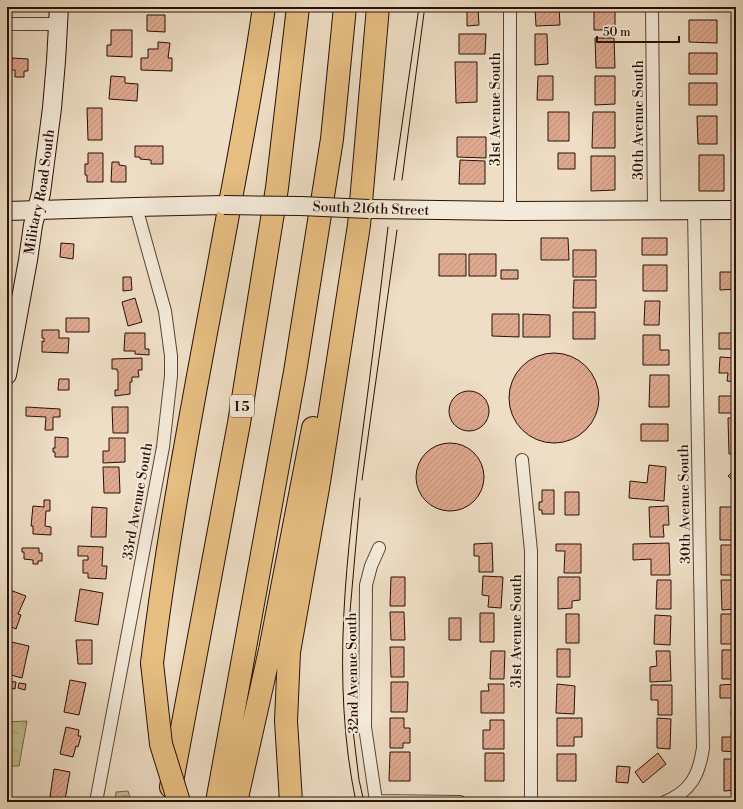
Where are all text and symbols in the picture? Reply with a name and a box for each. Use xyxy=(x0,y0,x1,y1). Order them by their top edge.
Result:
scale bar xyxy=(597,18,679,44)
text: 50 m xyxy=(603,25,631,40)
street label: 31st Avenue South xyxy=(487,51,505,166)
street label: 30th Avenue South xyxy=(630,59,648,180)
street label: Military Road South xyxy=(21,128,59,256)
street label: South 216th Street xyxy=(312,198,430,220)
road number: I 5 xyxy=(230,395,254,417)
street label: 33rd Avenue South xyxy=(119,441,157,561)
street label: 30th Avenue South xyxy=(675,443,695,564)
street label: 31st Avenue South xyxy=(508,573,526,688)
street label: 32nd Avenue South xyxy=(343,612,363,734)

